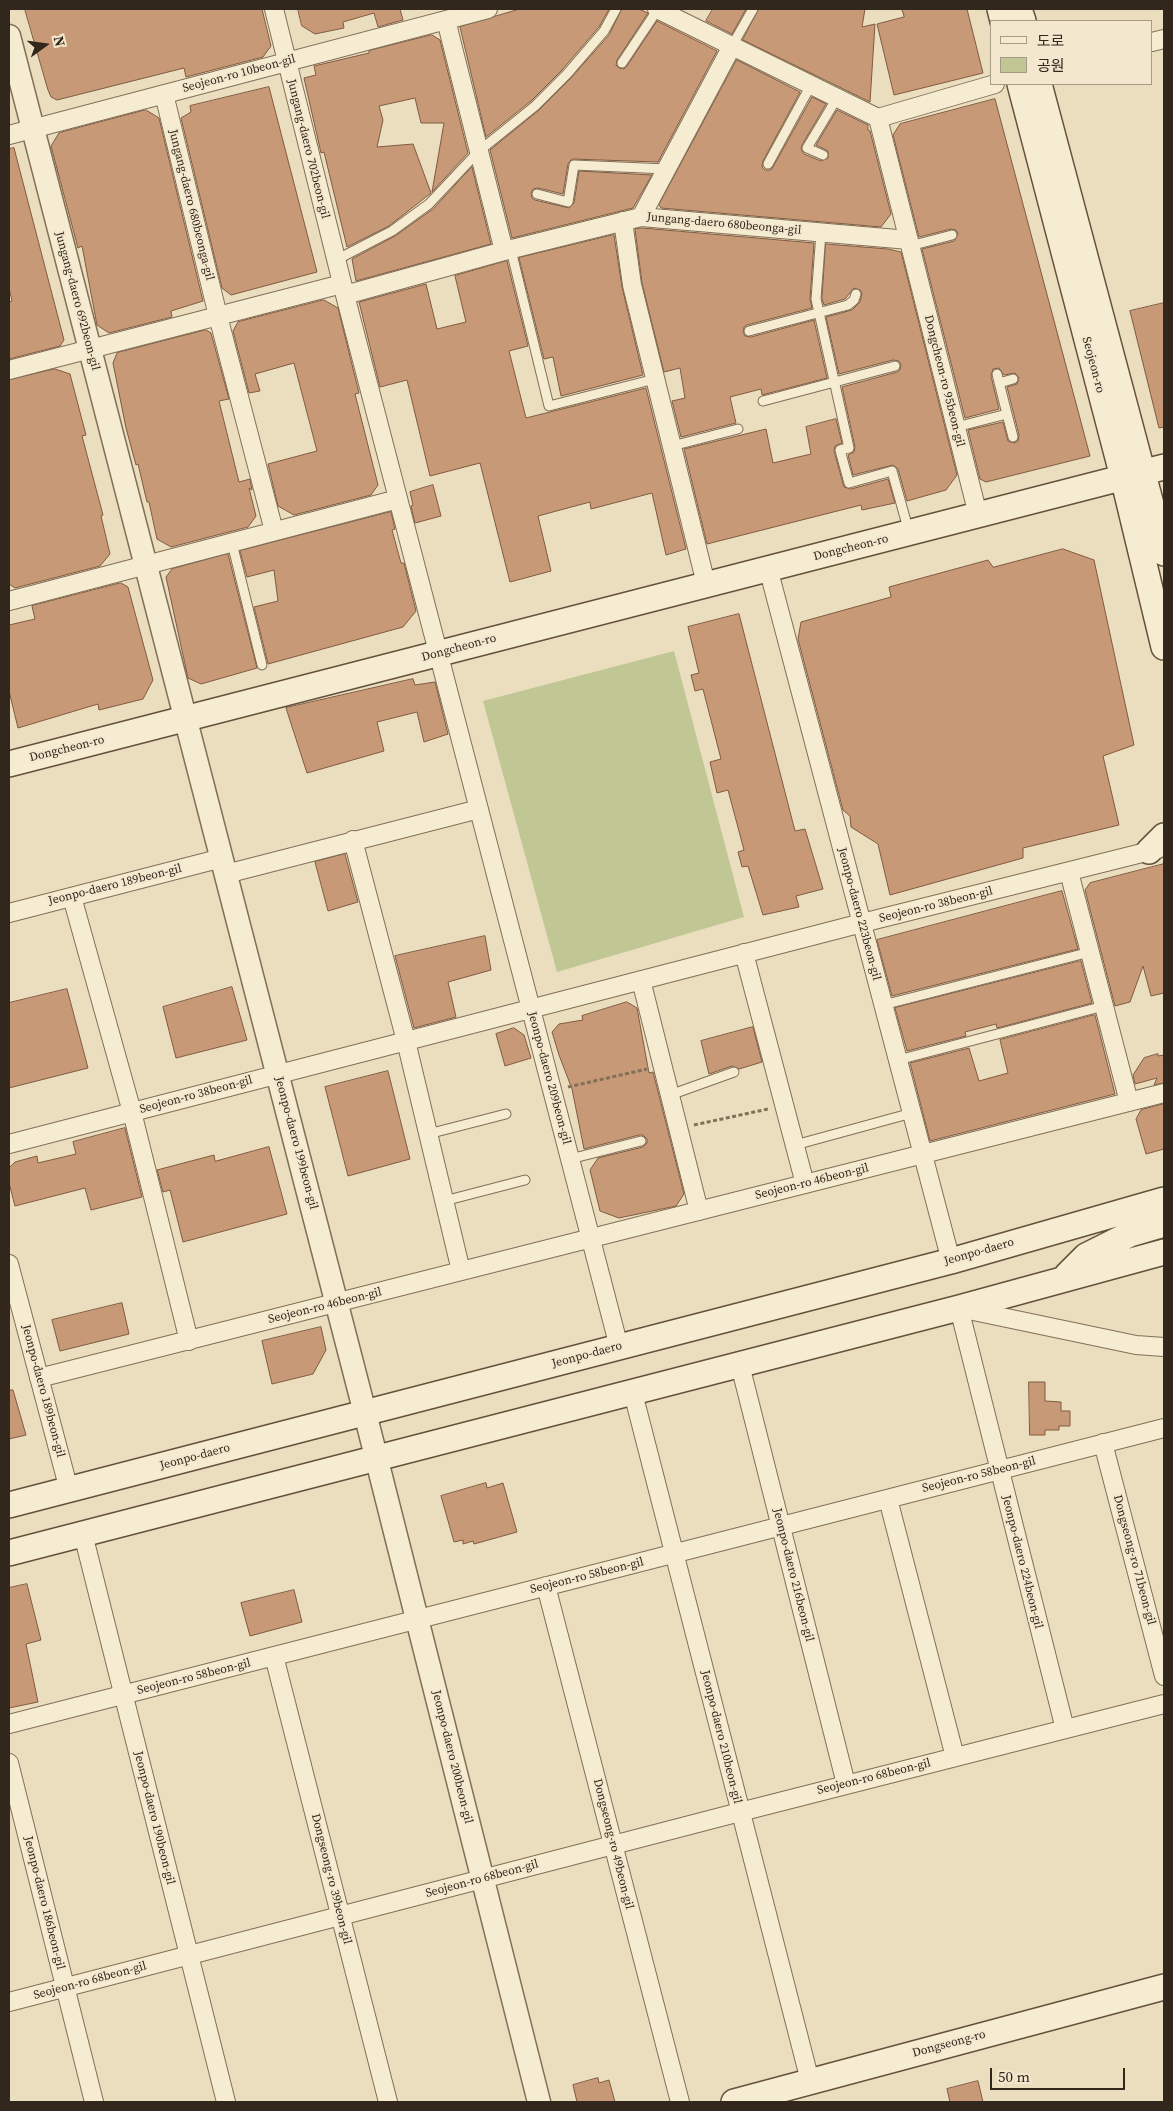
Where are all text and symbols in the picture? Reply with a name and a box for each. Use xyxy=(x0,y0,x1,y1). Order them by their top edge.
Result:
north arrow xyxy=(20,20,70,70)
legend xyxy=(990,20,1153,85)
text: 도로 xyxy=(1037,30,1065,51)
text: N xyxy=(49,34,70,49)
street label: Seojeon-ro 10beon-gil xyxy=(181,52,297,96)
text: 공원 xyxy=(1037,55,1065,76)
street label: Jungang-daero 702beon-gil xyxy=(284,78,332,220)
street label: Jungang-daero 680beonga-gil xyxy=(165,128,217,282)
street label: Jungang-daero 680beonga-gil xyxy=(646,210,802,238)
street label: Jungang-daero 692beon-gil xyxy=(52,230,102,372)
street label: Dongcheon-ro 95beon-gil xyxy=(921,314,967,448)
street label: Seojeon-ro xyxy=(1079,335,1107,395)
street label: Dongcheon-ro xyxy=(812,532,890,564)
street label: Dongcheon-ro xyxy=(420,631,498,665)
street label: Dongcheon-ro xyxy=(28,733,106,765)
street label: Jeonpo-daero 223beon-gil xyxy=(834,846,884,982)
street label: Jeonpo-daero 189beon-gil xyxy=(47,861,183,909)
street label: Seojeon-ro 38beon-gil xyxy=(878,884,994,926)
street label: Jeonpo-daero 209beon-gil xyxy=(524,1010,574,1146)
street label: Seojeon-ro 38beon-gil xyxy=(138,1073,254,1117)
street label: Jeonpo-daero 199beon-gil xyxy=(271,1075,321,1211)
street label: Seojeon-ro 46beon-gil xyxy=(754,1161,870,1203)
street label: Jeonpo-daero xyxy=(942,1235,1016,1269)
street label: Seojeon-ro 46beon-gil xyxy=(267,1285,383,1327)
street label: Jeonpo-daero 189beon-gil xyxy=(18,1323,68,1459)
street label: Jeonpo-daero xyxy=(550,1339,624,1371)
street label: Jeonpo-daero xyxy=(158,1441,232,1473)
street label: Seojeon-ro 58beon-gil xyxy=(921,1454,1037,1496)
street label: Dongseong-ro 71beon-gil xyxy=(1110,1493,1158,1627)
street label: Jeonpo-daero 224beon-gil xyxy=(998,1494,1046,1630)
street label: Jeonpo-daero 216beon-gil xyxy=(769,1507,817,1643)
street label: Seojeon-ro 58beon-gil xyxy=(529,1555,645,1597)
street label: Seojeon-ro 58beon-gil xyxy=(136,1656,252,1698)
street label: Jeonpo-daero 210beon-gil xyxy=(697,1669,745,1805)
street label: Jeonpo-daero 200beon-gil xyxy=(428,1689,476,1825)
street label: Jeonpo-daero 190beon-gil xyxy=(130,1750,178,1886)
street label: Seojeon-ro 68beon-gil xyxy=(816,1756,932,1798)
street label: Dongseong-ro 49beon-gil xyxy=(590,1777,636,1911)
street label: Dongseong-ro 39beon-gil xyxy=(308,1812,354,1946)
street label: Jeonpo-daero 186beon-gil xyxy=(20,1835,68,1971)
street label: Seojeon-ro 68beon-gil xyxy=(424,1857,540,1901)
street label: Seojeon-ro 68beon-gil xyxy=(32,1959,148,2003)
street label: Dongseong-ro xyxy=(911,2027,987,2061)
scale bar xyxy=(993,2058,1128,2090)
text: 50 m xyxy=(998,2066,1030,2087)

